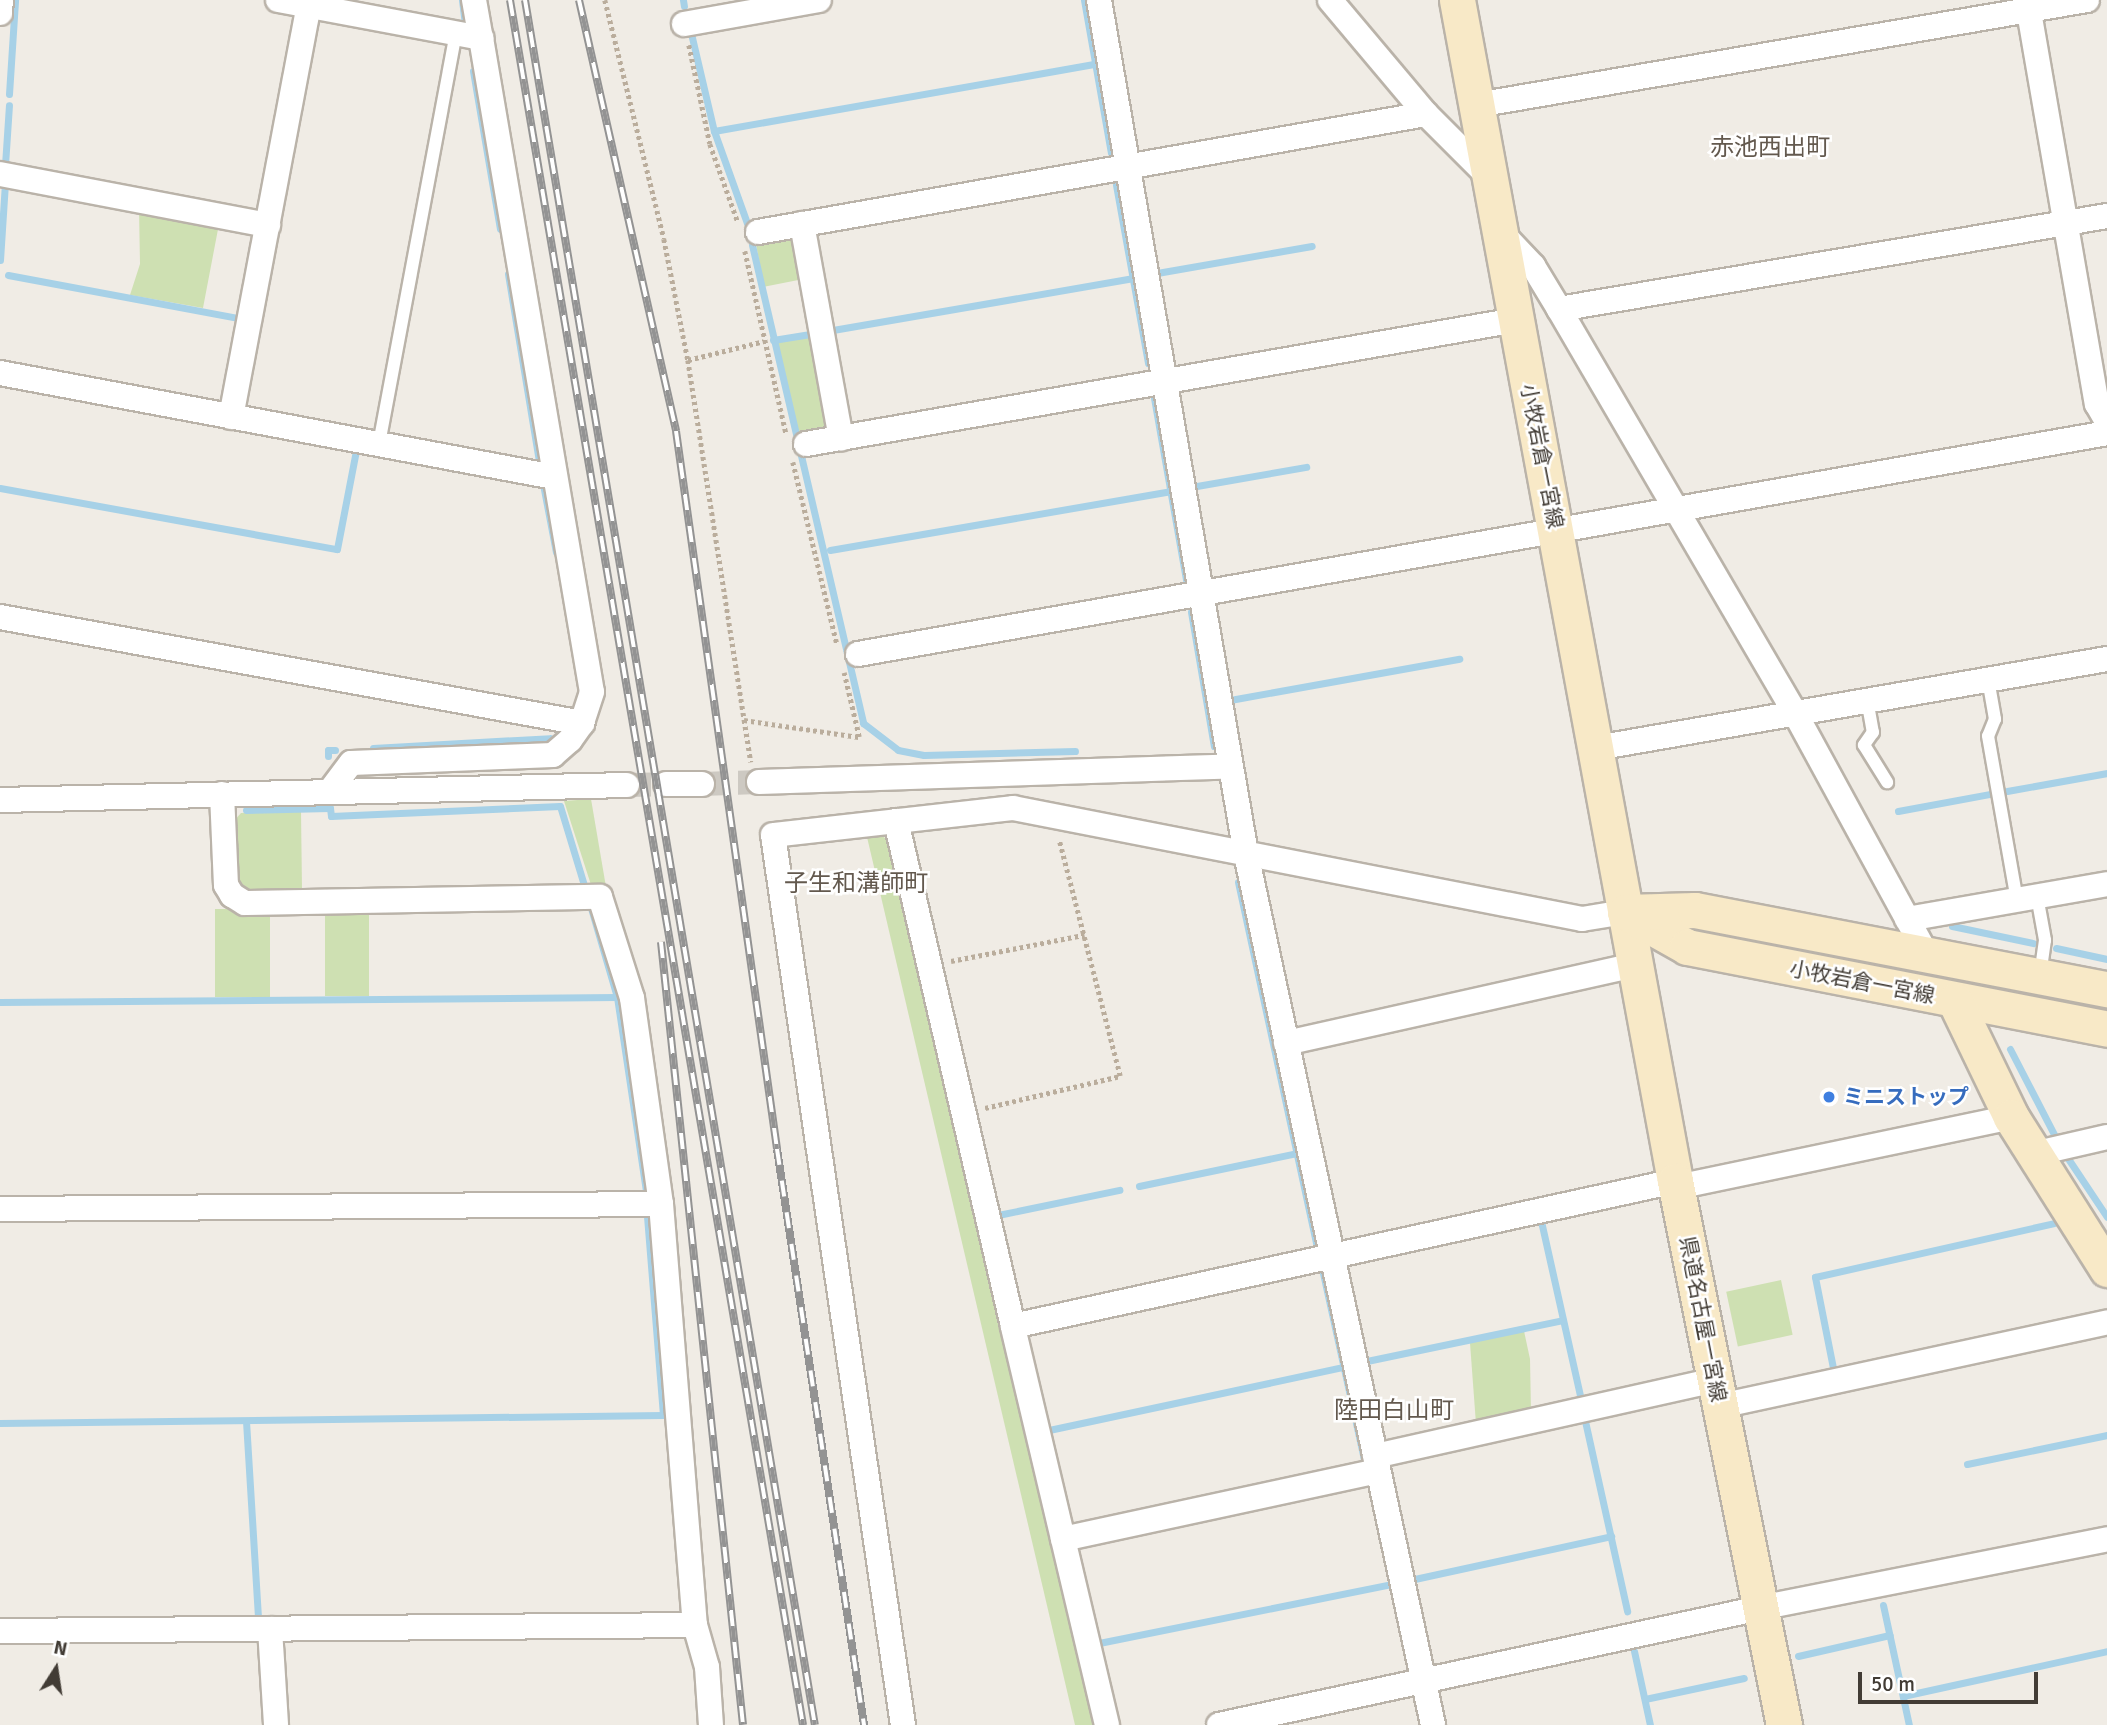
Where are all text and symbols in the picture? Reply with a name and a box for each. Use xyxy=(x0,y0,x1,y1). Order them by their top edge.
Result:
district label: 赤池西出町 xyxy=(1710,134,1830,162)
street label: 小牧岩倉一宮線 xyxy=(1516,381,1568,531)
district label: 子生和溝師町 xyxy=(784,870,928,898)
street label: 小牧岩倉一宮線 xyxy=(1787,956,1937,1008)
place label: ミニストップ xyxy=(1843,1084,1969,1110)
marker: ミニストップ xyxy=(1821,1089,1837,1105)
street label: 県道名古屋一宮線 xyxy=(1675,1234,1731,1404)
district label: 陸田白山町 xyxy=(1334,1397,1454,1425)
north arrow xyxy=(21,1634,91,1704)
text: N xyxy=(51,1635,69,1662)
scale bar xyxy=(1862,1658,2042,1702)
text: 50 m xyxy=(1871,1671,1915,1697)

